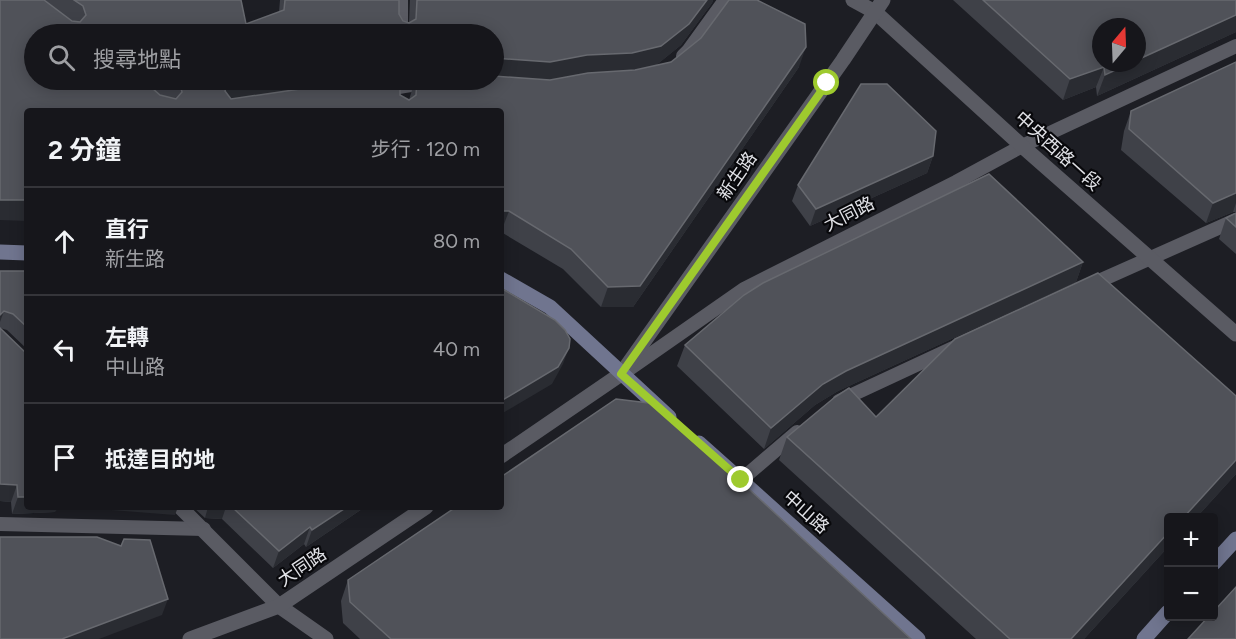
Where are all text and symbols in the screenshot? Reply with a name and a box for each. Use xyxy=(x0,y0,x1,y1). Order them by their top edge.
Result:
north arrow xyxy=(1092,18,1146,72)
search box xyxy=(24,24,504,90)
icon: search xyxy=(45,41,78,74)
text: 搜尋地點 xyxy=(93,46,181,73)
route start xyxy=(813,69,839,95)
street label: 中央西路一段 xyxy=(1011,107,1105,195)
text: 2 分鐘 xyxy=(48,134,121,166)
text: 步行 · 120 m xyxy=(371,137,480,161)
street label: 新生路 xyxy=(713,148,761,204)
street label: 大同路 xyxy=(820,192,878,236)
text: 直行 xyxy=(105,216,149,243)
icon: ahead xyxy=(48,225,81,258)
text: 80 m xyxy=(433,229,480,253)
text: 新生路 xyxy=(105,247,165,271)
text: 左轉 xyxy=(105,324,149,351)
icon: left xyxy=(48,333,81,366)
text: 40 m xyxy=(433,337,480,361)
text: 中山路 xyxy=(105,355,165,379)
icon: arrive xyxy=(48,441,81,474)
text: 抵達目的地 xyxy=(105,446,215,473)
route end xyxy=(727,466,753,492)
street label: 中山路 xyxy=(779,486,833,538)
map controls xyxy=(1164,513,1218,621)
button: + xyxy=(1164,513,1218,567)
street label: 大同路 xyxy=(273,543,331,591)
button: − xyxy=(1164,567,1218,621)

